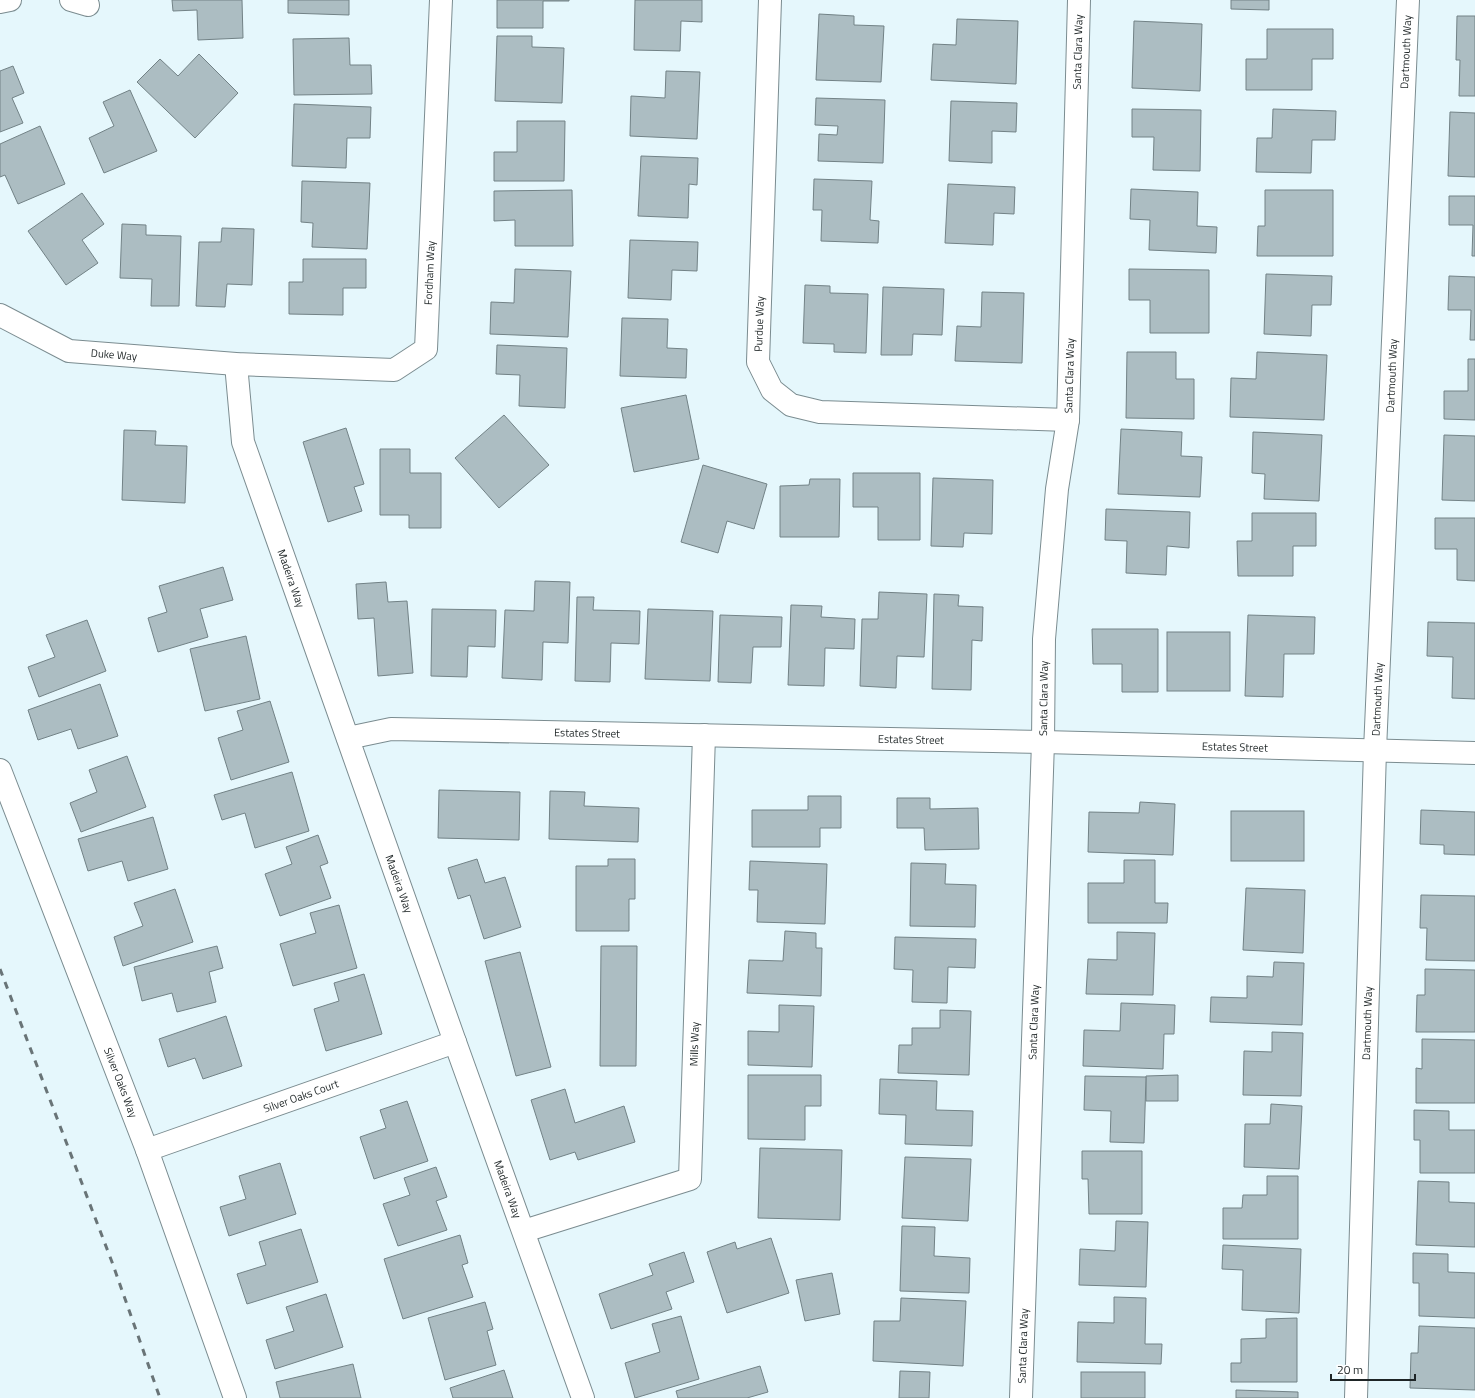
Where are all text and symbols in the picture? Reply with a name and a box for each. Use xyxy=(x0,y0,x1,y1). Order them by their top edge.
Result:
street label: Santa Clara Way xyxy=(1069,13,1087,90)
street label: Dartmouth Way xyxy=(1396,14,1415,89)
street label: Fordham Way xyxy=(420,240,439,305)
street label: Purdue Way xyxy=(750,295,768,352)
street label: Santa Clara Way xyxy=(1060,337,1078,414)
street label: Dartmouth Way xyxy=(1382,338,1401,413)
street label: Duke Way xyxy=(90,345,138,364)
street label: Madeira Way xyxy=(274,547,309,610)
street label: Santa Clara Way xyxy=(1035,660,1052,736)
street label: Dartmouth Way xyxy=(1368,661,1387,737)
street label: Estates Street xyxy=(554,724,620,742)
street label: Estates Street xyxy=(878,731,944,748)
street label: Estates Street xyxy=(1202,738,1268,756)
street label: Madeira Way xyxy=(381,853,417,916)
street label: Santa Clara Way xyxy=(1024,984,1043,1060)
street label: Dartmouth Way xyxy=(1358,985,1376,1060)
street label: Mills Way xyxy=(686,1021,703,1067)
street label: Silver Oaks Way xyxy=(100,1045,142,1120)
street label: Silver Oaks Court xyxy=(261,1075,341,1117)
street label: Madeira Way xyxy=(490,1158,526,1221)
street label: Santa Clara Way xyxy=(1013,1307,1032,1384)
scale bar xyxy=(1331,1356,1415,1382)
text: 20 m xyxy=(1337,1360,1363,1379)

